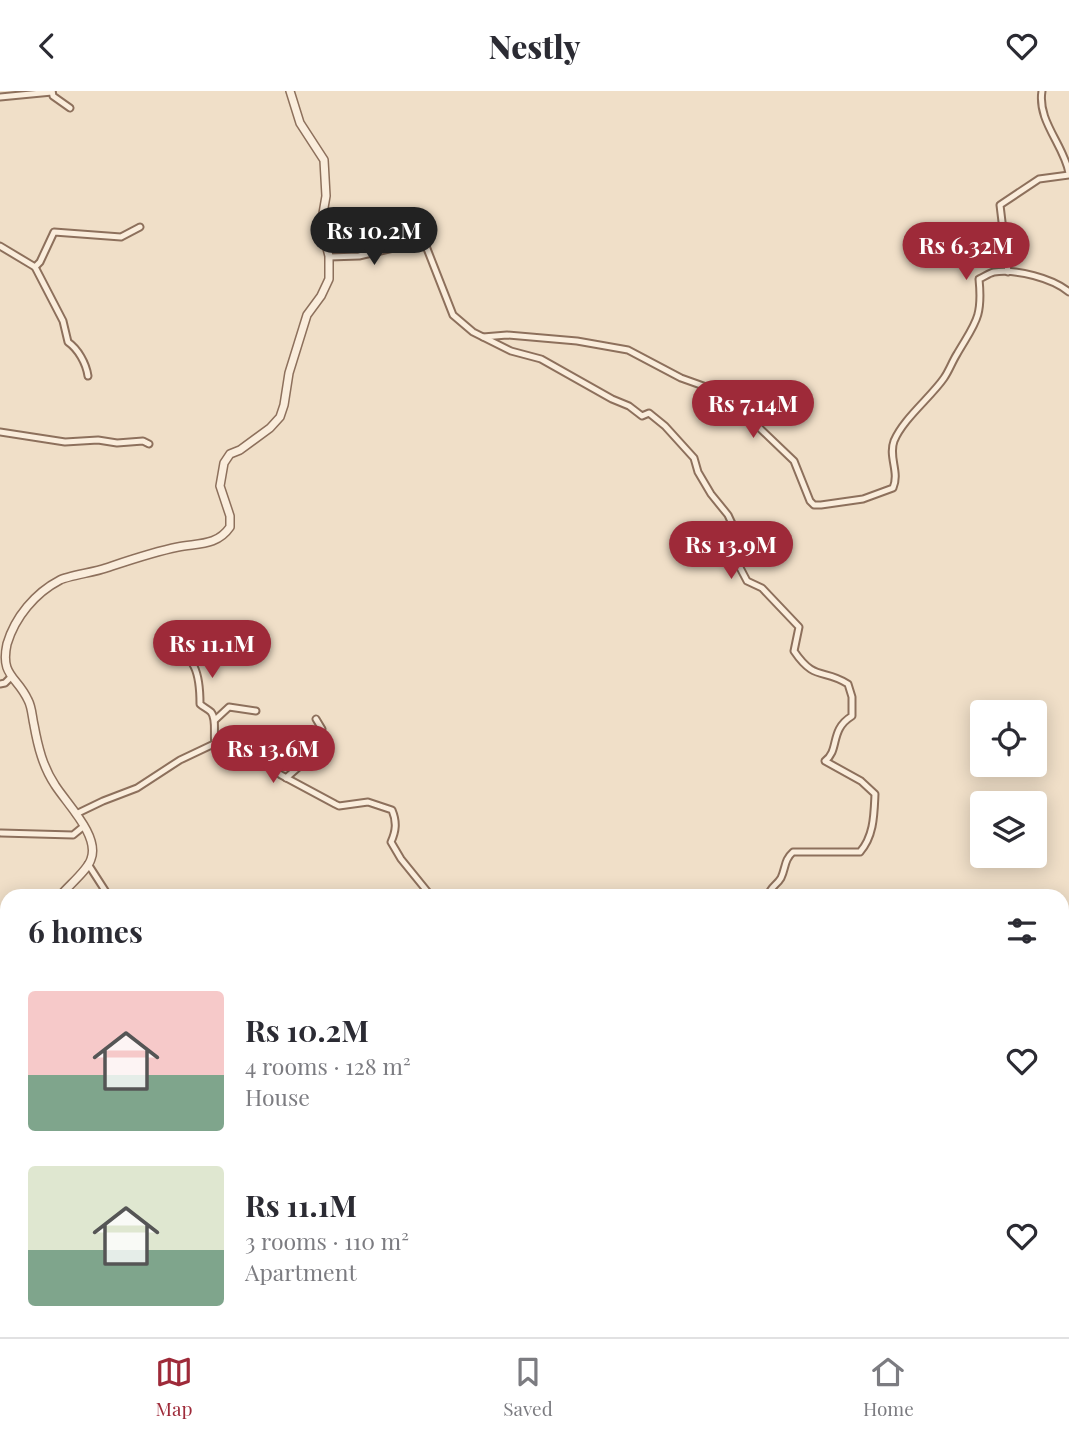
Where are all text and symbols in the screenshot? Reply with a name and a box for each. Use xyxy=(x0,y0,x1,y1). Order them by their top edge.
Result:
text: Nestly xyxy=(489,24,580,67)
icon: back xyxy=(28,27,66,65)
icon: heart xyxy=(1003,27,1041,65)
pin: Rs 10.2M xyxy=(302,207,446,267)
text: Rs 10.2M xyxy=(326,214,422,245)
pin: Rs 6.32M xyxy=(894,223,1038,282)
text: Rs 6.32M xyxy=(919,229,1013,260)
pin: Rs 7.14M xyxy=(681,381,825,440)
text: Rs 7.14M xyxy=(708,387,798,418)
pin: Rs 13.9M xyxy=(659,521,803,581)
text: Rs 13.9M xyxy=(685,528,777,559)
pin: Rs 11.1M xyxy=(140,621,284,680)
text: Rs 11.1M xyxy=(169,627,255,658)
map controls xyxy=(970,700,1047,868)
button: locate xyxy=(970,700,1047,777)
pin: Rs 13.6M xyxy=(201,725,345,785)
text: Rs 13.6M xyxy=(227,732,319,763)
button: layers xyxy=(970,791,1047,868)
text: 6 homes xyxy=(28,911,143,951)
icon: filters xyxy=(1003,912,1041,950)
text: Rs 10.2M xyxy=(245,1010,369,1050)
icon: home xyxy=(84,1019,168,1103)
icon: heart xyxy=(1003,1042,1041,1080)
text: 4 rooms · 128 m² xyxy=(245,1050,411,1081)
text: House xyxy=(245,1081,310,1112)
text: Rs 11.1M xyxy=(245,1185,357,1225)
icon: home xyxy=(84,1194,168,1278)
icon: heart xyxy=(1003,1217,1041,1255)
text: 3 rooms · 110 m² xyxy=(245,1225,409,1256)
text: Apartment xyxy=(245,1256,357,1287)
tab: Map xyxy=(155,1353,193,1421)
tab: Saved xyxy=(503,1353,553,1421)
tab: Home xyxy=(863,1353,914,1421)

